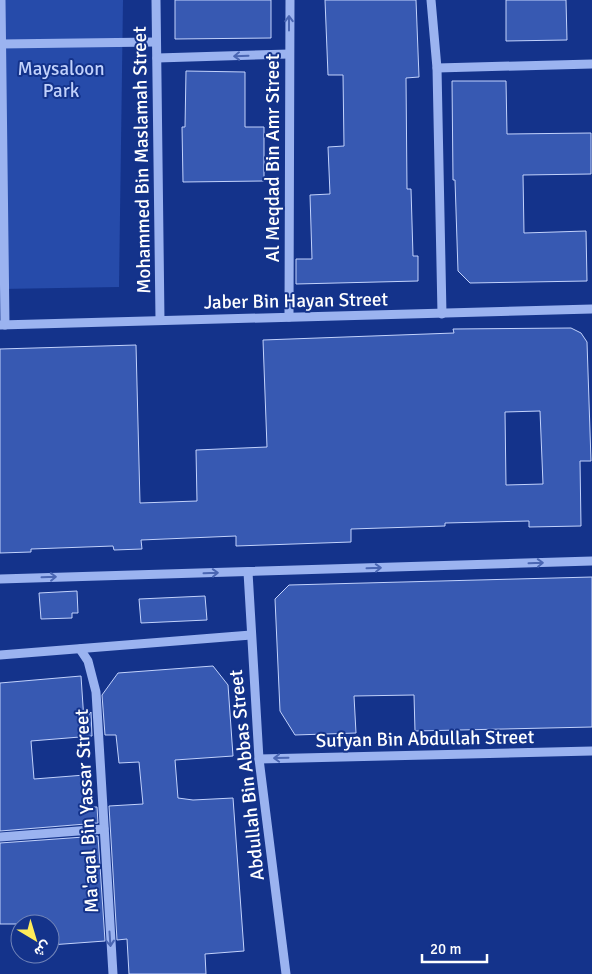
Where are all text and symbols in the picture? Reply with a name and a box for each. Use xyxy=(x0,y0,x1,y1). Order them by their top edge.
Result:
one-way arrow xyxy=(284,15,294,32)
street label: Mohammed Bin Maslamah Street xyxy=(128,26,156,294)
one-way arrow xyxy=(233,51,249,60)
street label: Al Meqdad Bin Amr Street xyxy=(261,53,285,262)
park label: Maysaloon Park xyxy=(17,57,105,103)
street label: Jaber Bin Hayan Street xyxy=(204,287,389,315)
one-way arrow xyxy=(528,558,544,568)
one-way arrow xyxy=(365,563,381,573)
one-way arrow xyxy=(203,568,219,577)
one-way arrow xyxy=(40,573,56,582)
street label: Abdullah Bin Abbas Street xyxy=(224,668,270,882)
street label: Ma'aqal Bin Yassar Street xyxy=(70,708,104,914)
street label: Sufyan Bin Abdullah Street xyxy=(315,725,535,753)
one-way arrow xyxy=(273,754,289,763)
north arrow xyxy=(10,914,60,964)
one-way arrow xyxy=(106,930,115,946)
scale bar xyxy=(422,932,487,964)
text: ش xyxy=(31,937,55,961)
text: 20 m xyxy=(430,940,461,958)

